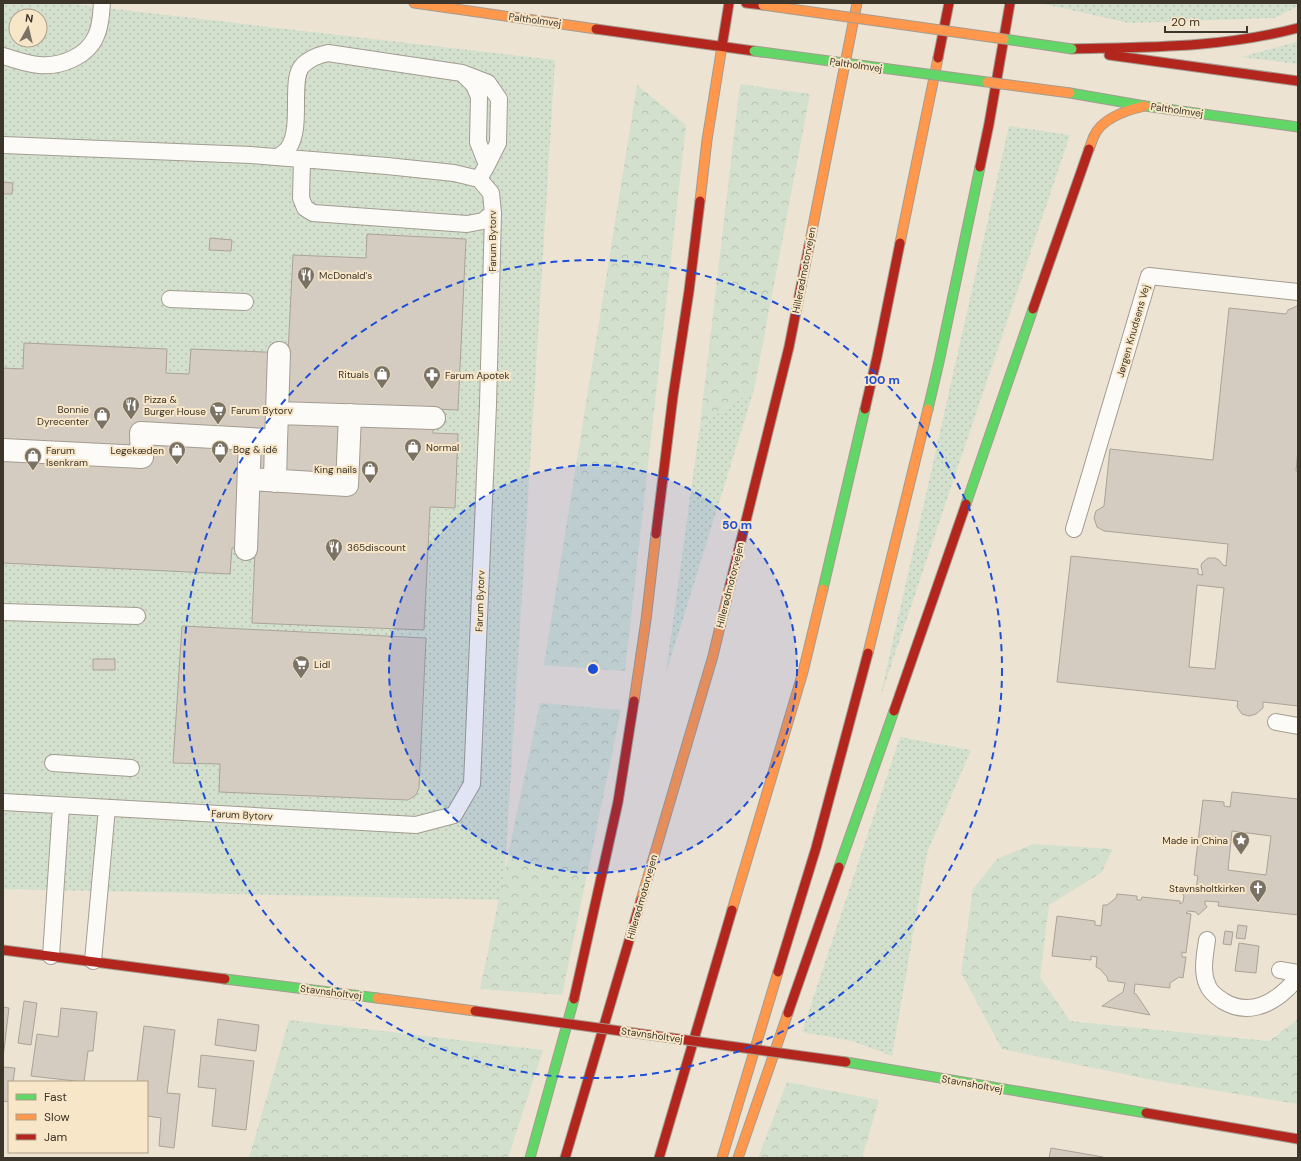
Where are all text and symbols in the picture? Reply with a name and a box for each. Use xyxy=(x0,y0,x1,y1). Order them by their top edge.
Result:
north arrow xyxy=(8,8,48,48)
scale bar xyxy=(1165,8,1247,34)
street label: Paltholmvej xyxy=(508,10,562,30)
text: N xyxy=(24,11,34,26)
text: 20 m xyxy=(1171,14,1200,30)
street label: Paltholmvej xyxy=(829,55,883,75)
street label: Paltholmvej xyxy=(1150,100,1204,120)
street label: Farum Bytorv xyxy=(486,209,499,272)
street label: Hillerødmotorvejen xyxy=(789,225,819,314)
restaurant icon: McDonald's xyxy=(296,265,316,290)
place label: McDonald's xyxy=(319,269,372,282)
street label: Jørgen Knudsens Vej xyxy=(1114,283,1152,379)
shop icon: Rituals xyxy=(372,364,392,389)
pharmacy icon: Farum Apotek xyxy=(422,365,442,390)
place label: Rituals xyxy=(338,368,369,381)
place label: Farum Apotek xyxy=(445,369,510,382)
text: 100 m xyxy=(864,372,900,388)
place label: Pizza & Burger House xyxy=(144,393,206,418)
restaurant icon: Pizza & Burger House xyxy=(121,395,141,420)
supermarket icon: Farum Bytorv xyxy=(208,400,228,425)
place label: Bonnie Dyrecenter xyxy=(37,403,89,428)
place label: Farum Bytorv xyxy=(231,404,293,417)
shop icon: Bonnie Dyrecenter xyxy=(92,405,112,430)
shop icon: Normal xyxy=(403,437,423,462)
shop icon: Bog & idé xyxy=(210,439,230,464)
shop icon: Legekæden xyxy=(167,440,187,465)
place label: Normal xyxy=(426,441,459,454)
place label: Bog & idé xyxy=(233,443,278,456)
place label: Farum Isenkram xyxy=(46,444,88,469)
place label: Legekæden xyxy=(110,444,164,457)
shop icon: Farum Isenkram xyxy=(23,446,43,471)
shop icon: King nails xyxy=(360,459,380,484)
place label: King nails xyxy=(314,463,357,476)
text: 50 m xyxy=(722,517,752,533)
restaurant icon: 365discount xyxy=(324,537,344,562)
place label: 365discount xyxy=(347,541,406,554)
street label: Hillerødmotorvejen xyxy=(713,541,747,629)
street label: Farum Bytorv xyxy=(472,569,488,632)
supermarket icon: Lidl xyxy=(291,654,311,679)
place label: Lidl xyxy=(314,658,330,671)
centre of rings xyxy=(586,662,600,676)
street label: Farum Bytorv xyxy=(211,807,274,823)
place icon: Made in China xyxy=(1231,830,1251,855)
place label: Made in China xyxy=(1162,834,1228,847)
street label: Hillerødmotorvejen xyxy=(624,853,660,941)
church icon: Stavnsholtkirken xyxy=(1248,878,1268,903)
place label: Stavnsholtkirken xyxy=(1169,882,1245,895)
street label: Stavnsholtvej xyxy=(299,982,363,1002)
street label: Stavnsholtvej xyxy=(620,1024,684,1046)
street label: Stavnsholtvej xyxy=(940,1072,1004,1096)
legend xyxy=(8,1081,148,1153)
text: Fast xyxy=(44,1089,67,1105)
text: Slow xyxy=(44,1109,70,1125)
text: Jam xyxy=(44,1129,67,1145)

